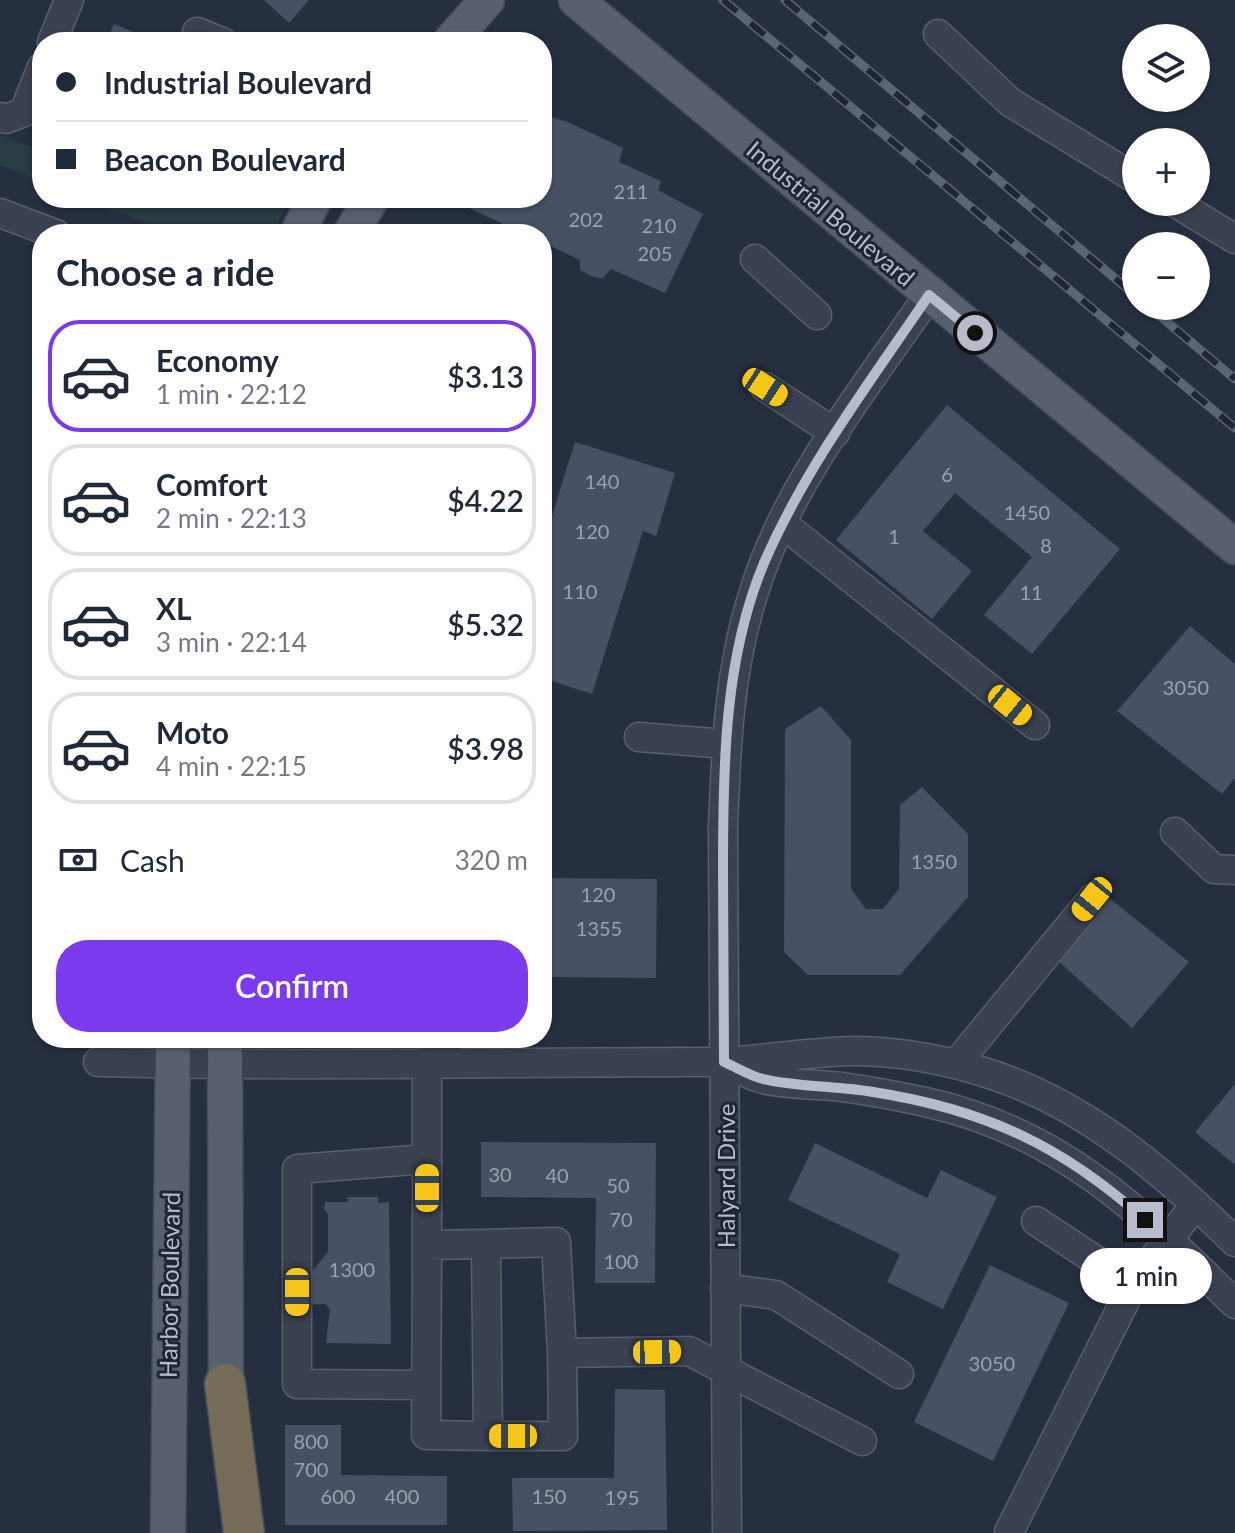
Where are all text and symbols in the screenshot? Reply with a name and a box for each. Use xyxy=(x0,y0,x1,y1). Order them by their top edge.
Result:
map controls xyxy=(1122,24,1210,320)
button: layers xyxy=(1122,24,1210,112)
text: Industrial Boulevard xyxy=(104,64,372,100)
button: + xyxy=(1122,128,1210,216)
street label: Industrial Boulevard xyxy=(741,134,921,292)
text: Beacon Boulevard xyxy=(104,141,346,177)
house number: 211 xyxy=(614,179,648,203)
house number: 202 xyxy=(569,207,603,231)
house number: 210 xyxy=(642,213,676,237)
button: − xyxy=(1122,232,1210,320)
house number: 205 xyxy=(638,241,672,265)
text: Choose a ride xyxy=(56,250,275,294)
route start xyxy=(957,315,993,351)
icon: car xyxy=(60,340,132,412)
text: Economy xyxy=(156,342,279,378)
text: $3.13 xyxy=(447,358,524,394)
car xyxy=(738,364,792,410)
text: 1 min · 22:12 xyxy=(156,378,307,410)
house number: 6 xyxy=(941,462,953,486)
icon: car xyxy=(60,464,132,536)
text: Comfort xyxy=(156,466,268,502)
house number: 140 xyxy=(585,469,619,493)
text: $4.22 xyxy=(447,482,524,518)
house number: 1450 xyxy=(1004,500,1050,524)
text: 2 min · 22:13 xyxy=(156,502,307,534)
house number: 120 xyxy=(575,519,609,543)
house number: 1 xyxy=(888,524,900,548)
house number: 8 xyxy=(1040,533,1052,557)
house number: 110 xyxy=(563,579,597,603)
house number: 11 xyxy=(1019,580,1043,604)
icon: car xyxy=(60,588,132,660)
text: XL xyxy=(156,590,192,626)
text: $5.32 xyxy=(447,606,524,642)
text: 3 min · 22:14 xyxy=(156,626,307,658)
house number: 3050 xyxy=(1163,675,1209,699)
car xyxy=(984,681,1036,729)
icon: car xyxy=(60,712,132,784)
text: Moto xyxy=(156,714,229,750)
text: $3.98 xyxy=(447,730,524,766)
text: 4 min · 22:15 xyxy=(156,750,307,782)
icon: cash xyxy=(56,838,100,882)
text: Cash xyxy=(120,842,185,878)
text: 320 m xyxy=(455,844,528,876)
house number: 1350 xyxy=(911,849,957,873)
car xyxy=(1068,873,1116,925)
house number: 120 xyxy=(581,882,615,906)
house number: 1355 xyxy=(576,916,622,940)
button: Confirm xyxy=(56,940,528,1032)
street label: Halyard Drive xyxy=(711,1104,740,1248)
house number: 30 xyxy=(488,1162,512,1186)
house number: 40 xyxy=(545,1163,569,1187)
car xyxy=(415,1164,439,1212)
house number: 50 xyxy=(606,1173,630,1197)
street label: Harbor Boulevard xyxy=(153,1192,185,1378)
route end xyxy=(1127,1202,1163,1238)
house number: 70 xyxy=(609,1207,633,1231)
callout: 1 min xyxy=(1079,1248,1211,1304)
house number: 100 xyxy=(604,1249,638,1273)
house number: 1300 xyxy=(329,1257,375,1281)
text: 1 min xyxy=(1114,1260,1178,1292)
car xyxy=(285,1268,309,1316)
car xyxy=(633,1340,681,1364)
house number: 3050 xyxy=(969,1351,1015,1375)
car xyxy=(489,1424,537,1448)
house number: 800 xyxy=(294,1429,328,1453)
house number: 700 xyxy=(294,1457,328,1481)
house number: 600 xyxy=(321,1484,355,1508)
house number: 400 xyxy=(385,1484,419,1508)
house number: 150 xyxy=(532,1484,566,1508)
house number: 195 xyxy=(605,1485,639,1509)

